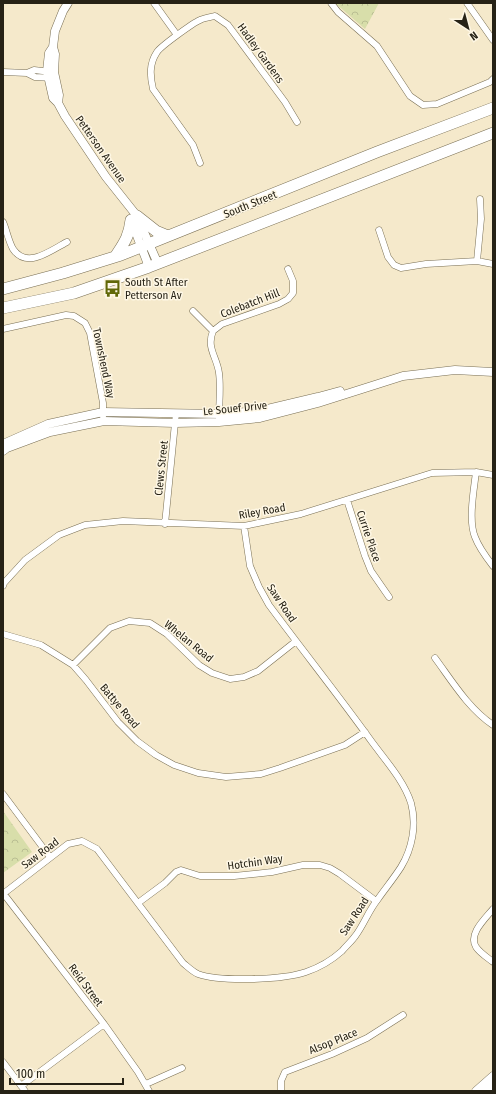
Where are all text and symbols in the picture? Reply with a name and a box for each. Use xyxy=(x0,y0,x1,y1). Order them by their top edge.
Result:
north arrow xyxy=(448,8,488,48)
street label: Hadley Gardens xyxy=(235,21,287,86)
text: N xyxy=(467,28,480,43)
street label: Petterson Avenue xyxy=(73,113,129,185)
street label: South Street xyxy=(222,188,279,221)
place label: South St After Petterson Av xyxy=(125,276,188,302)
bus stop icon: South St After Petterson Av xyxy=(102,278,122,298)
street label: Colebatch Hill xyxy=(219,286,282,321)
street label: Townshend Way xyxy=(90,327,117,400)
street label: Le Souef Drive xyxy=(202,399,268,418)
street label: Clews Street xyxy=(152,439,171,496)
street label: Riley Road xyxy=(238,501,287,522)
street label: Currie Place xyxy=(354,509,383,564)
street label: Saw Road xyxy=(264,582,299,625)
street label: Whelan Road xyxy=(162,618,216,665)
street label: Battye Road xyxy=(97,681,142,731)
street label: Saw Road xyxy=(19,835,62,872)
street label: Hotchin Way xyxy=(227,852,284,873)
street label: Saw Road xyxy=(337,895,372,938)
street label: Reid Street xyxy=(65,962,106,1009)
street label: Alsop Place xyxy=(307,1026,359,1057)
scale bar xyxy=(10,1060,123,1086)
text: 100 m xyxy=(16,1067,45,1081)

